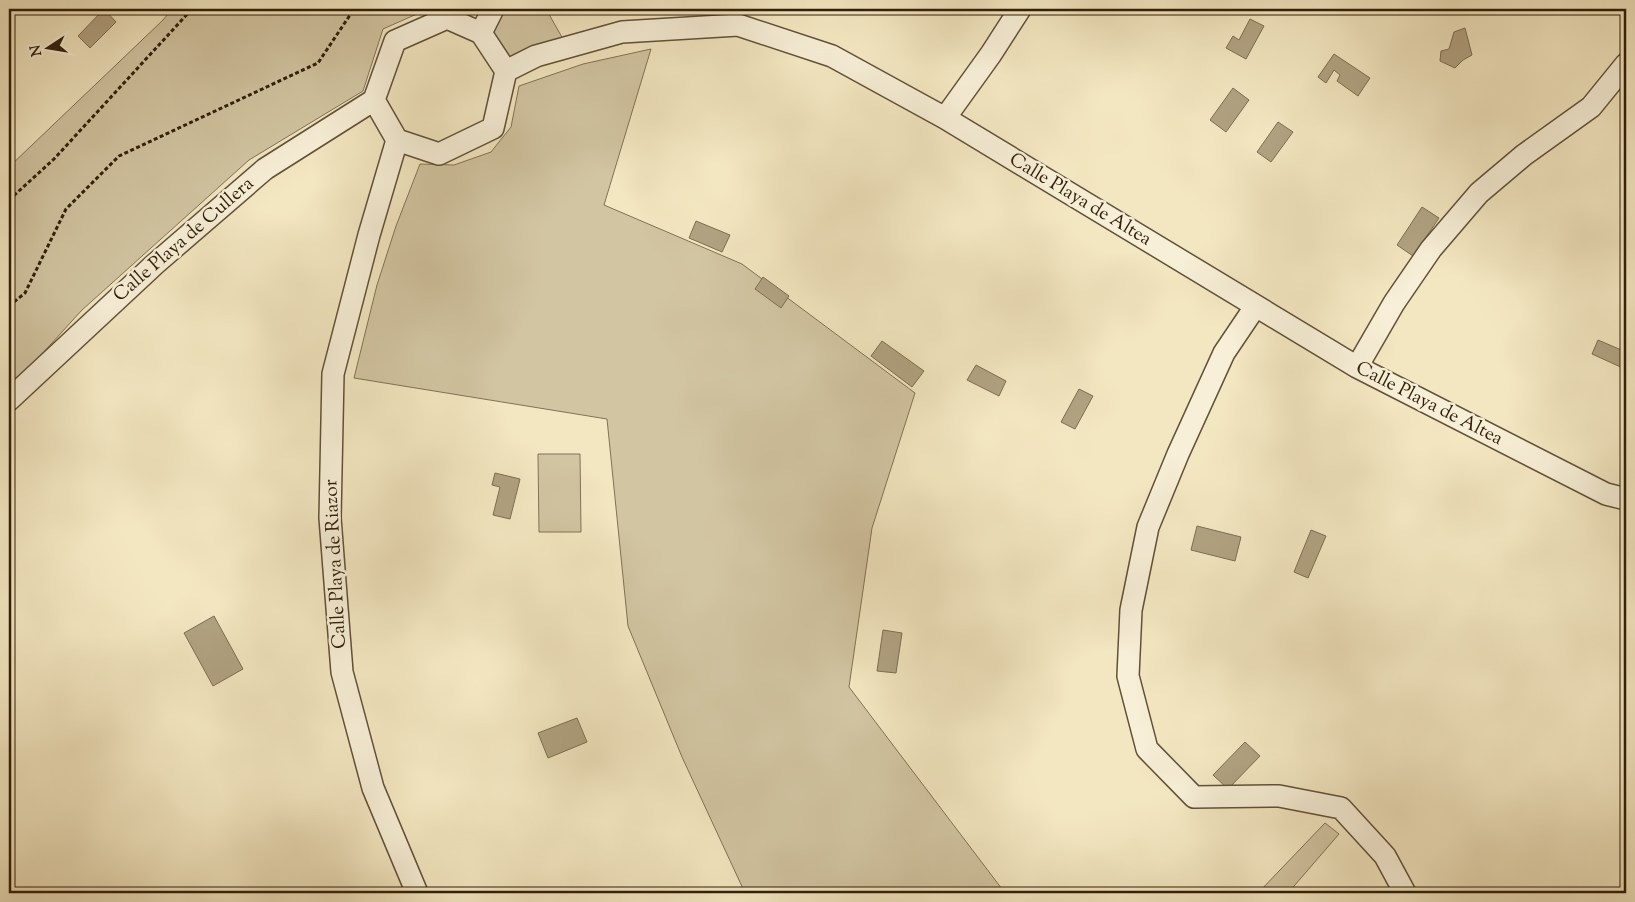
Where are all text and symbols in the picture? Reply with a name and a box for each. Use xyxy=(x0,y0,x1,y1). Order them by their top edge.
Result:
north arrow xyxy=(22,22,72,72)
text: N xyxy=(26,43,48,58)
street label: Calle Playa de Altea xyxy=(1004,147,1157,253)
street label: Calle Playa de Cullera xyxy=(108,171,260,309)
street label: Calle Playa de Altea xyxy=(1351,355,1508,453)
street label: Calle Playa de Riazor xyxy=(318,478,354,650)

